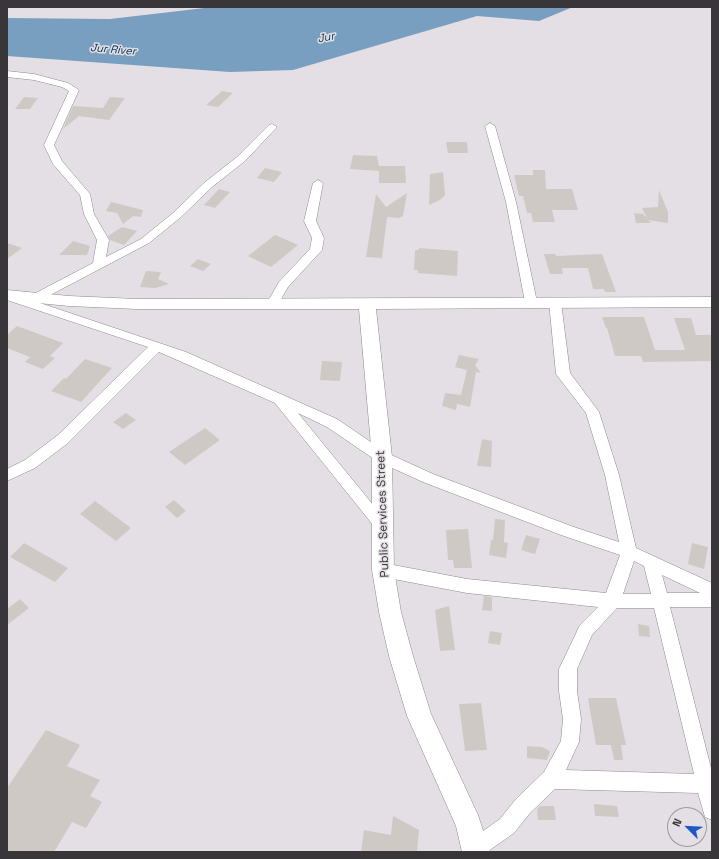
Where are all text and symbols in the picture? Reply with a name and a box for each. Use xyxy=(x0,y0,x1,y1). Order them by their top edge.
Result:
water label: Jur xyxy=(316,30,336,46)
water label: Jur River xyxy=(90,41,136,59)
street label: Public Services Street xyxy=(374,450,392,578)
north arrow xyxy=(667,807,707,847)
text: N xyxy=(669,816,685,829)

